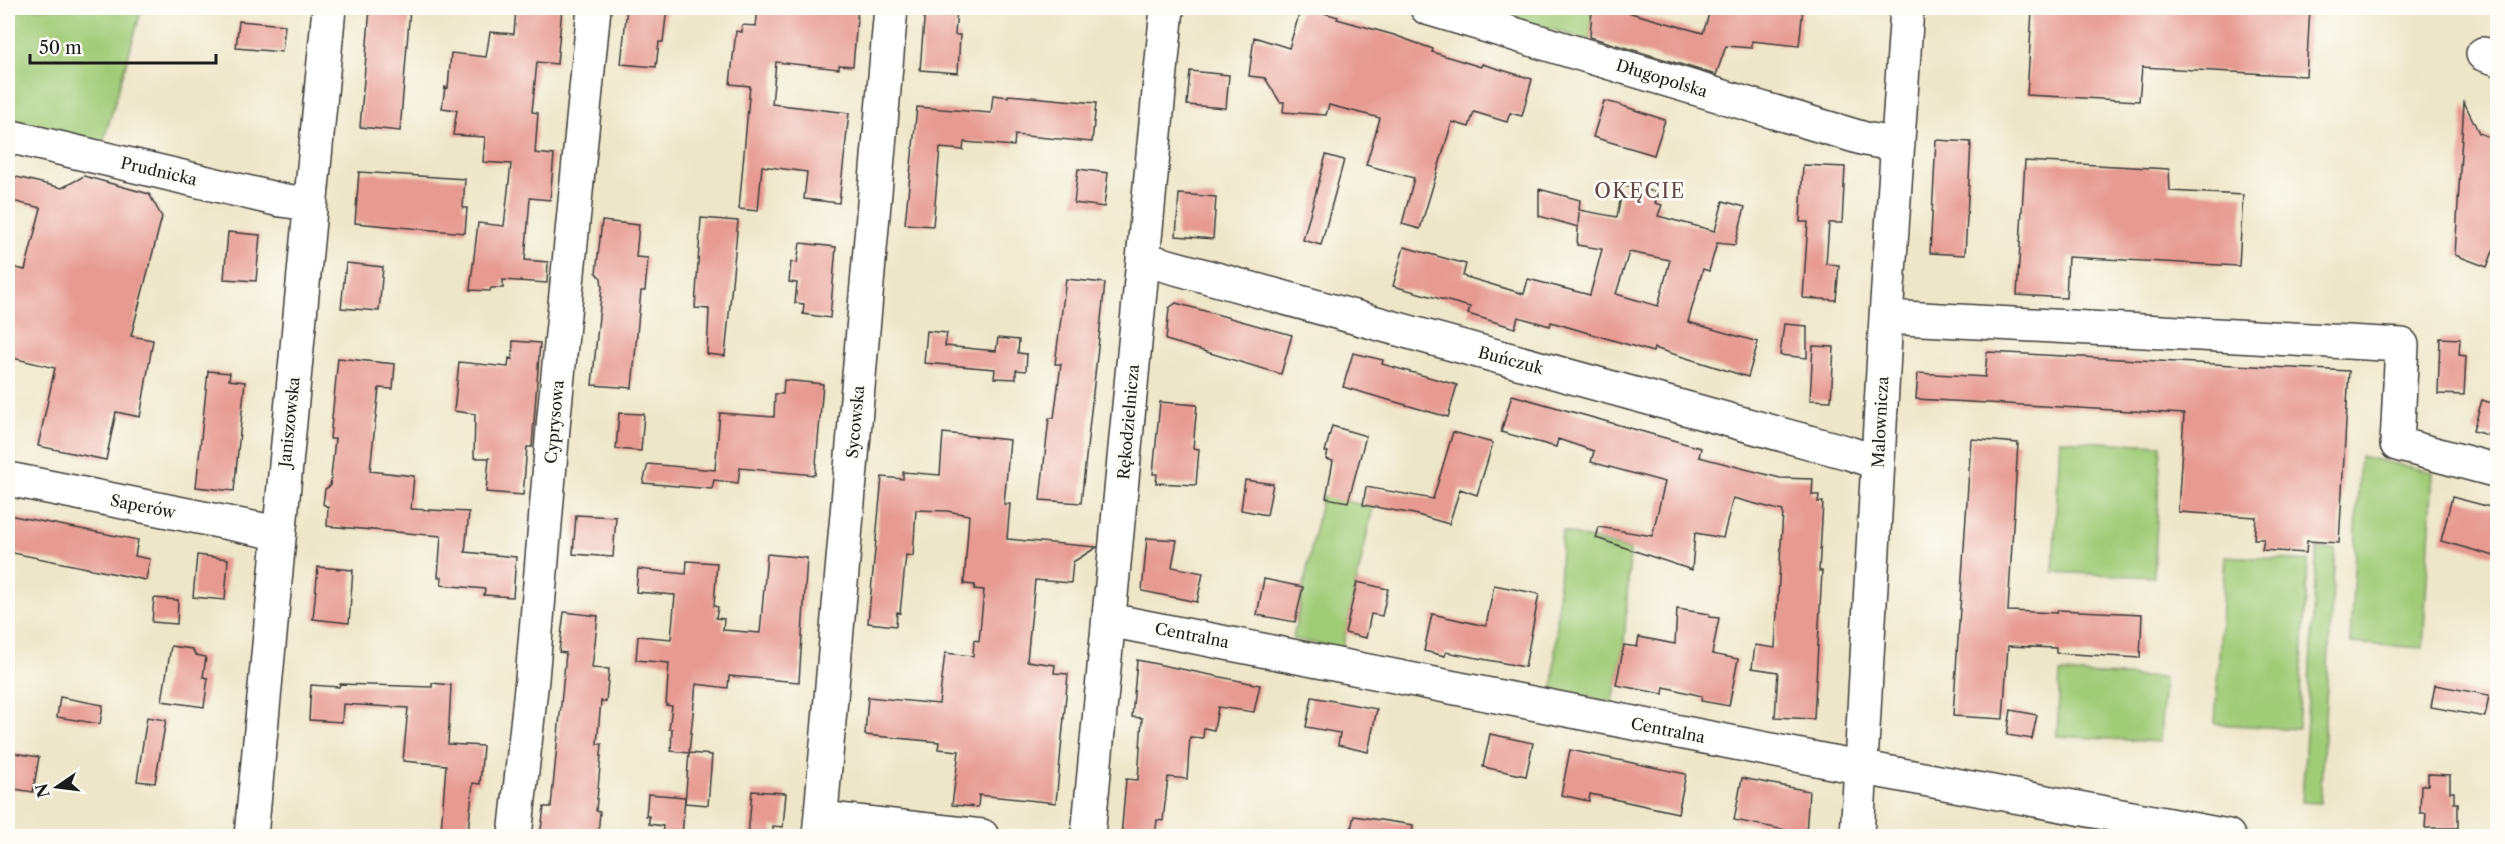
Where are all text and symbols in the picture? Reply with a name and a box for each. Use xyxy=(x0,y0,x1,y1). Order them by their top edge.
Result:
scale bar xyxy=(30,27,216,65)
text: 50 m xyxy=(39,37,82,59)
street label: Długopolska xyxy=(1614,55,1711,102)
street label: Prudnicka xyxy=(119,153,200,190)
district label: OKĘCIE xyxy=(1594,179,1686,203)
street label: Buńczuk xyxy=(1476,342,1546,378)
street label: Rękodzielnicza xyxy=(1113,363,1143,480)
street label: Janiszowska xyxy=(274,375,304,471)
street label: Malownicza xyxy=(1868,375,1892,468)
street label: Cyprysowa xyxy=(540,379,568,465)
street label: Sycowska xyxy=(842,384,868,459)
street label: Saperów xyxy=(109,490,178,522)
street label: Centralna xyxy=(1153,618,1231,652)
street label: Centralna xyxy=(1629,713,1707,747)
north arrow xyxy=(27,757,87,817)
text: N xyxy=(31,781,54,800)

